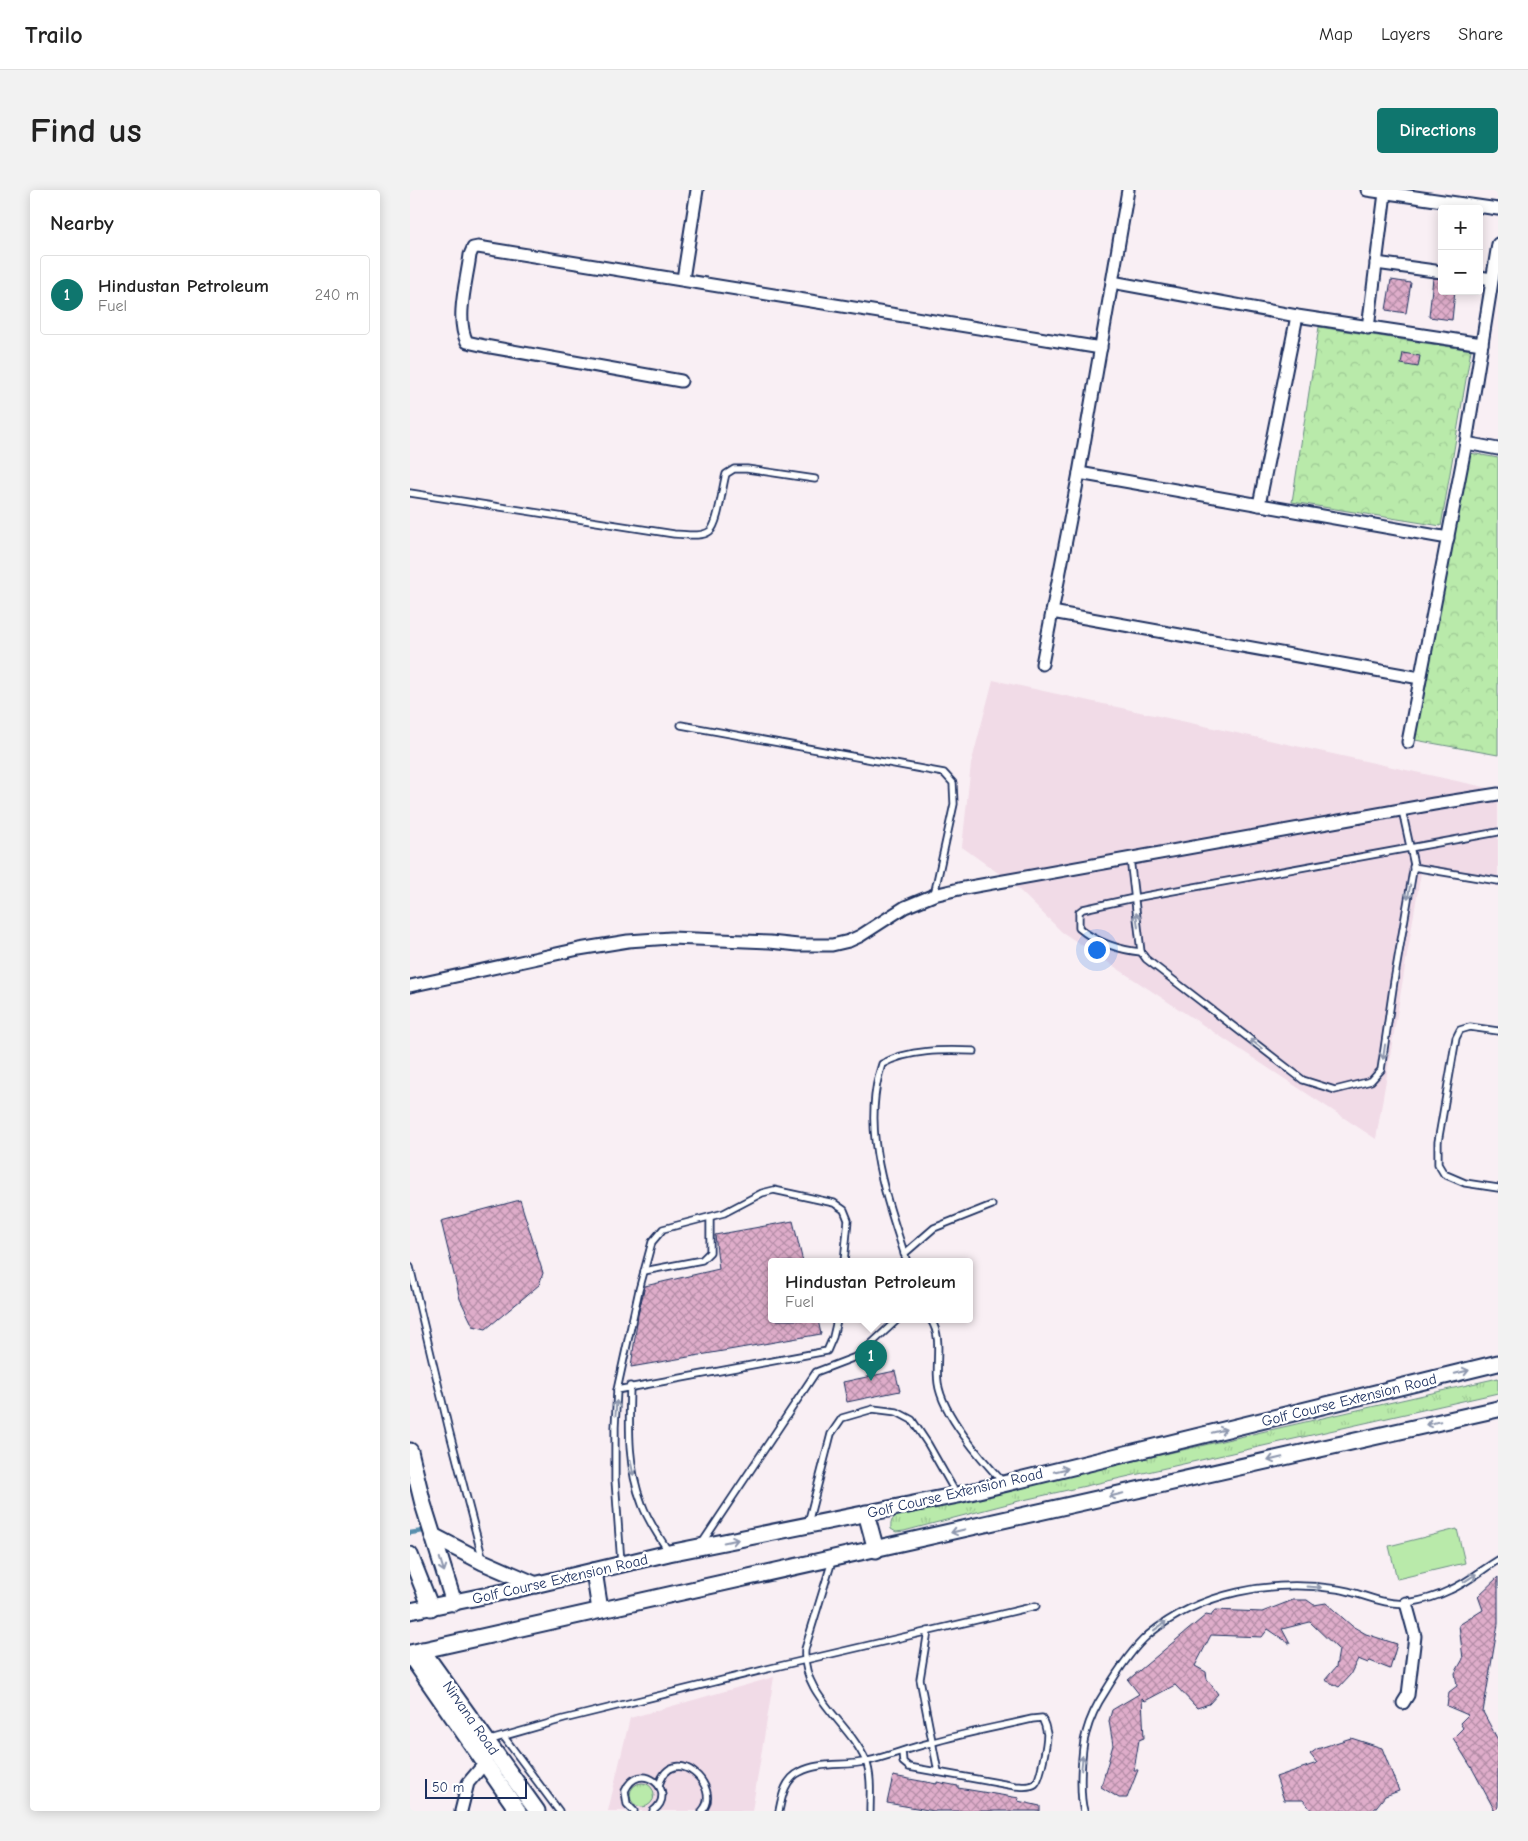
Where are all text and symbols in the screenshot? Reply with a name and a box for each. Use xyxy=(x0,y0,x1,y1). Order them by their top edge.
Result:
text: Trailo xyxy=(25,21,83,49)
text: Map xyxy=(1319,24,1353,45)
text: Layers xyxy=(1381,24,1430,45)
text: Share xyxy=(1458,24,1503,45)
button: Directions xyxy=(1377,108,1498,153)
text: Find us xyxy=(30,110,142,151)
map controls xyxy=(1438,205,1483,295)
button: + xyxy=(1438,205,1483,250)
text: Nearby xyxy=(50,211,114,235)
button: − xyxy=(1438,250,1483,295)
text: Hindustan Petroleum xyxy=(98,275,269,297)
text: 1 xyxy=(64,286,70,304)
text: 240 m xyxy=(315,286,359,304)
text: Fuel xyxy=(98,297,127,315)
one-way arrow xyxy=(1403,883,1413,899)
one-way arrow xyxy=(1132,913,1142,929)
your location xyxy=(1084,937,1110,963)
one-way arrow xyxy=(1250,1039,1263,1050)
one-way arrow xyxy=(1378,1044,1388,1060)
popup xyxy=(768,1258,973,1323)
text: Hindustan Petroleum xyxy=(785,1271,956,1293)
text: Fuel xyxy=(785,1293,814,1311)
pin: 1 xyxy=(855,1340,887,1381)
one-way arrow xyxy=(1453,1367,1469,1376)
street label: Golf Course Extension Road xyxy=(1260,1370,1438,1430)
one-way arrow xyxy=(611,1401,620,1417)
one-way arrow xyxy=(1426,1419,1442,1428)
one-way arrow xyxy=(1210,1426,1226,1435)
one-way arrow xyxy=(1267,1455,1283,1464)
one-way arrow xyxy=(628,1460,638,1476)
street label: Golf Course Extension Road xyxy=(865,1464,1045,1522)
one-way arrow xyxy=(1052,1465,1068,1474)
one-way arrow xyxy=(1109,1491,1125,1500)
one-way arrow xyxy=(950,1527,966,1536)
one-way arrow xyxy=(723,1536,739,1545)
street label: Golf Course Extension Road xyxy=(470,1550,650,1608)
one-way arrow xyxy=(438,1557,448,1573)
one-way arrow xyxy=(1462,1573,1476,1583)
one-way arrow xyxy=(1306,1582,1322,1592)
one-way arrow xyxy=(1153,1621,1167,1631)
street label: Nirvana Road xyxy=(439,1677,503,1759)
one-way arrow xyxy=(1077,1755,1087,1771)
scale bar xyxy=(425,1776,528,1799)
text: 50 m xyxy=(432,1779,464,1796)

